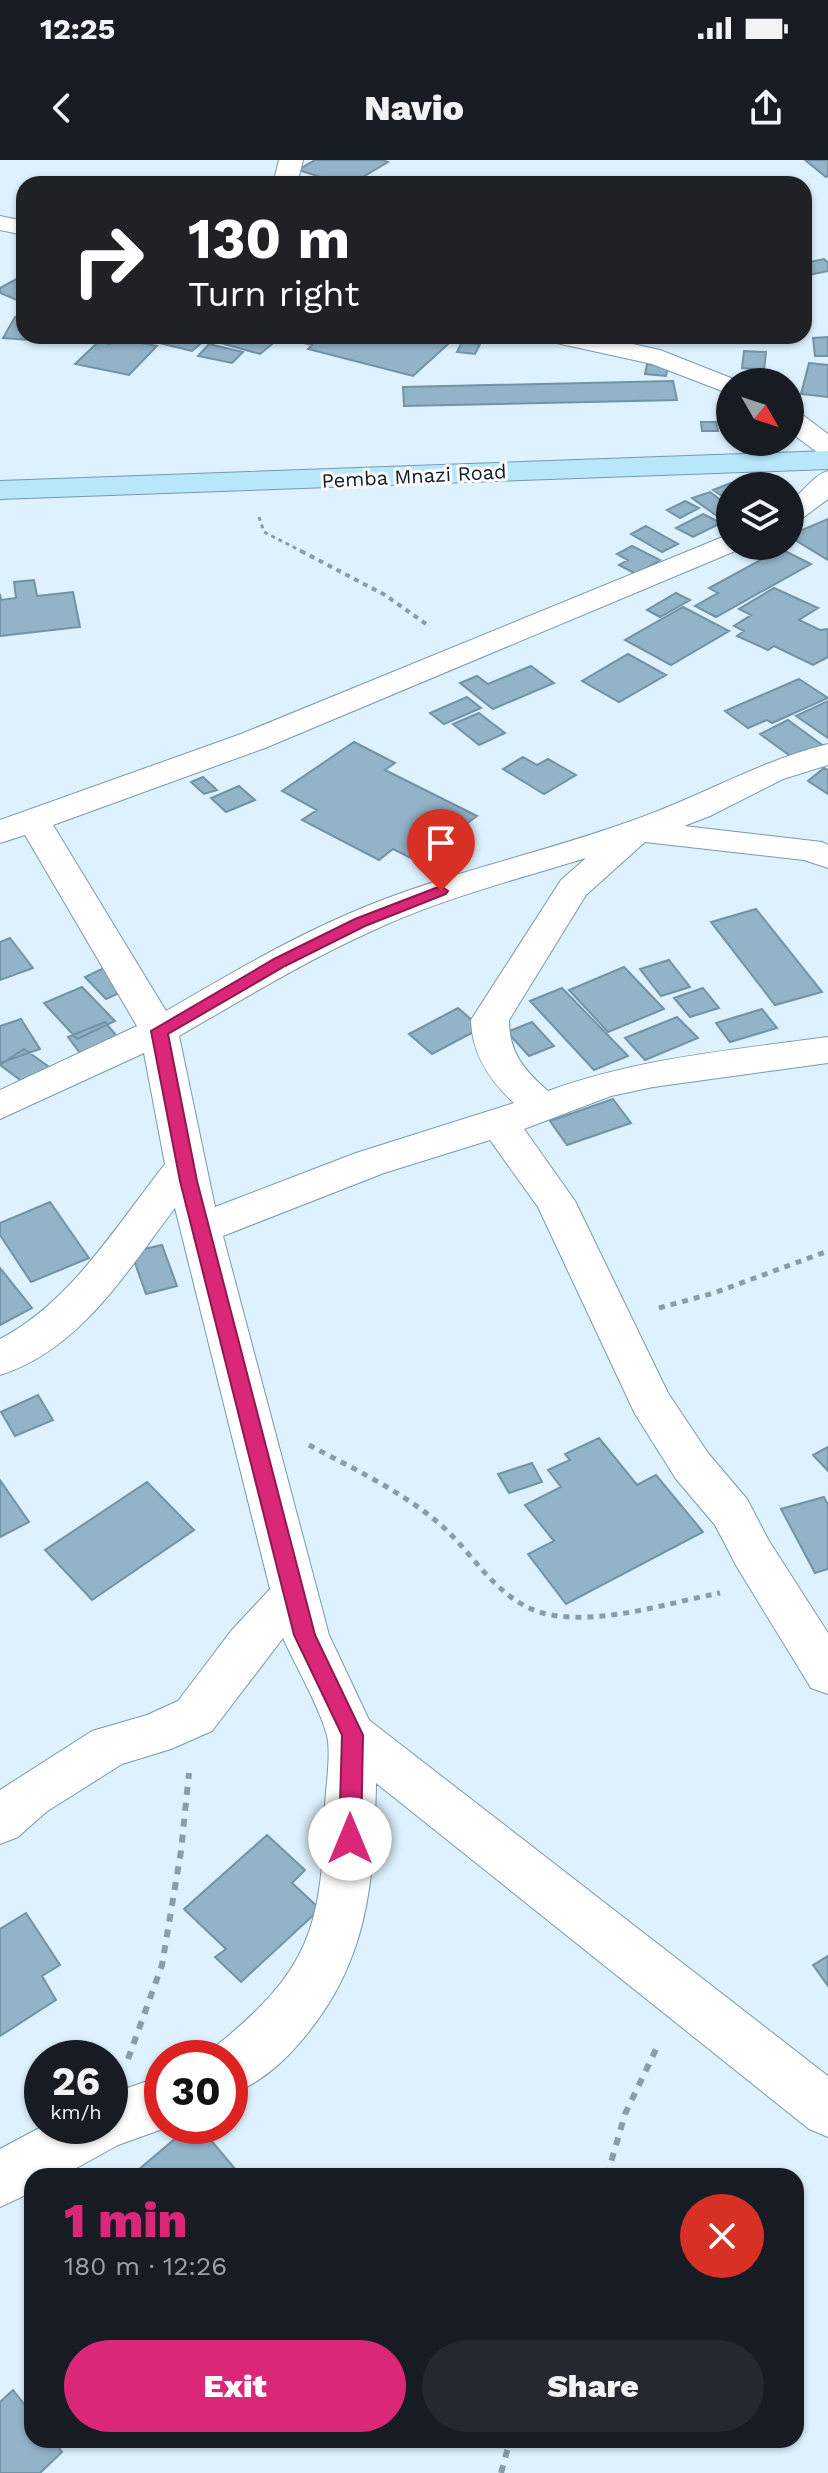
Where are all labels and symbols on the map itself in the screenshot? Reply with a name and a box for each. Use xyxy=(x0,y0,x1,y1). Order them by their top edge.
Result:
north arrow xyxy=(716,368,804,456)
street label: Pemba Mnazi Road xyxy=(321,459,507,493)
pin xyxy=(407,809,475,891)
position arrow xyxy=(308,1797,392,1881)
speed limit sign: 30 xyxy=(144,2040,248,2144)

